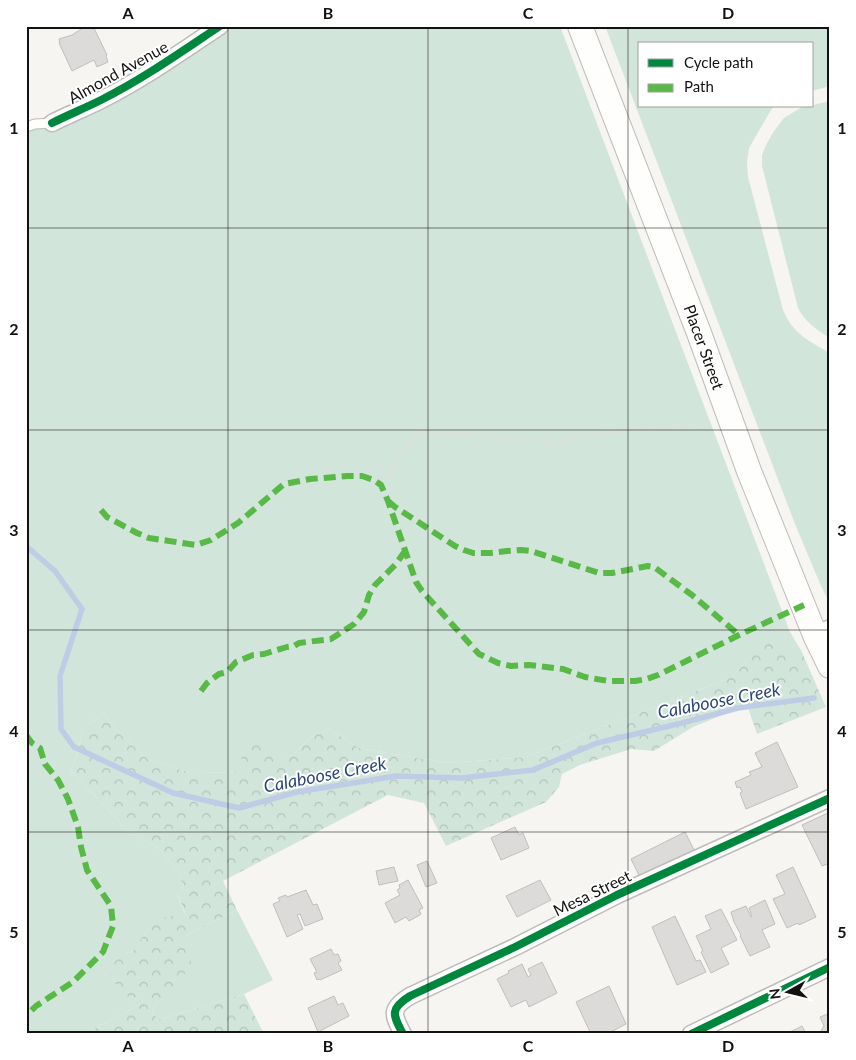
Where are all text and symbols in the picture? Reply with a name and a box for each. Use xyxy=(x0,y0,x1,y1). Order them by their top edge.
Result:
text: A xyxy=(121,3,134,22)
text: B xyxy=(323,3,333,22)
text: C xyxy=(523,3,534,22)
text: D xyxy=(722,3,734,22)
street label: Almond Avenue xyxy=(65,36,171,107)
legend xyxy=(638,42,814,108)
text: Cycle path xyxy=(684,53,753,71)
text: Path xyxy=(684,77,714,95)
text: 1 xyxy=(9,118,19,137)
text: 1 xyxy=(837,118,847,137)
street label: Placer Street xyxy=(680,302,729,392)
text: 2 xyxy=(9,319,19,338)
text: 2 xyxy=(837,319,847,338)
text: 3 xyxy=(9,520,19,539)
text: 3 xyxy=(837,520,847,539)
water label: Calaboose Creek xyxy=(656,677,782,723)
text: 4 xyxy=(9,721,19,740)
text: 4 xyxy=(837,721,847,740)
water label: Calaboose Creek xyxy=(262,751,388,797)
street label: Mesa Street xyxy=(550,865,634,920)
text: 5 xyxy=(9,922,19,941)
text: 5 xyxy=(837,922,847,941)
north arrow xyxy=(764,968,814,1018)
text: N xyxy=(765,987,784,1000)
text: A xyxy=(121,1036,134,1055)
text: B xyxy=(323,1036,333,1055)
text: C xyxy=(523,1036,534,1055)
text: D xyxy=(722,1036,734,1055)

